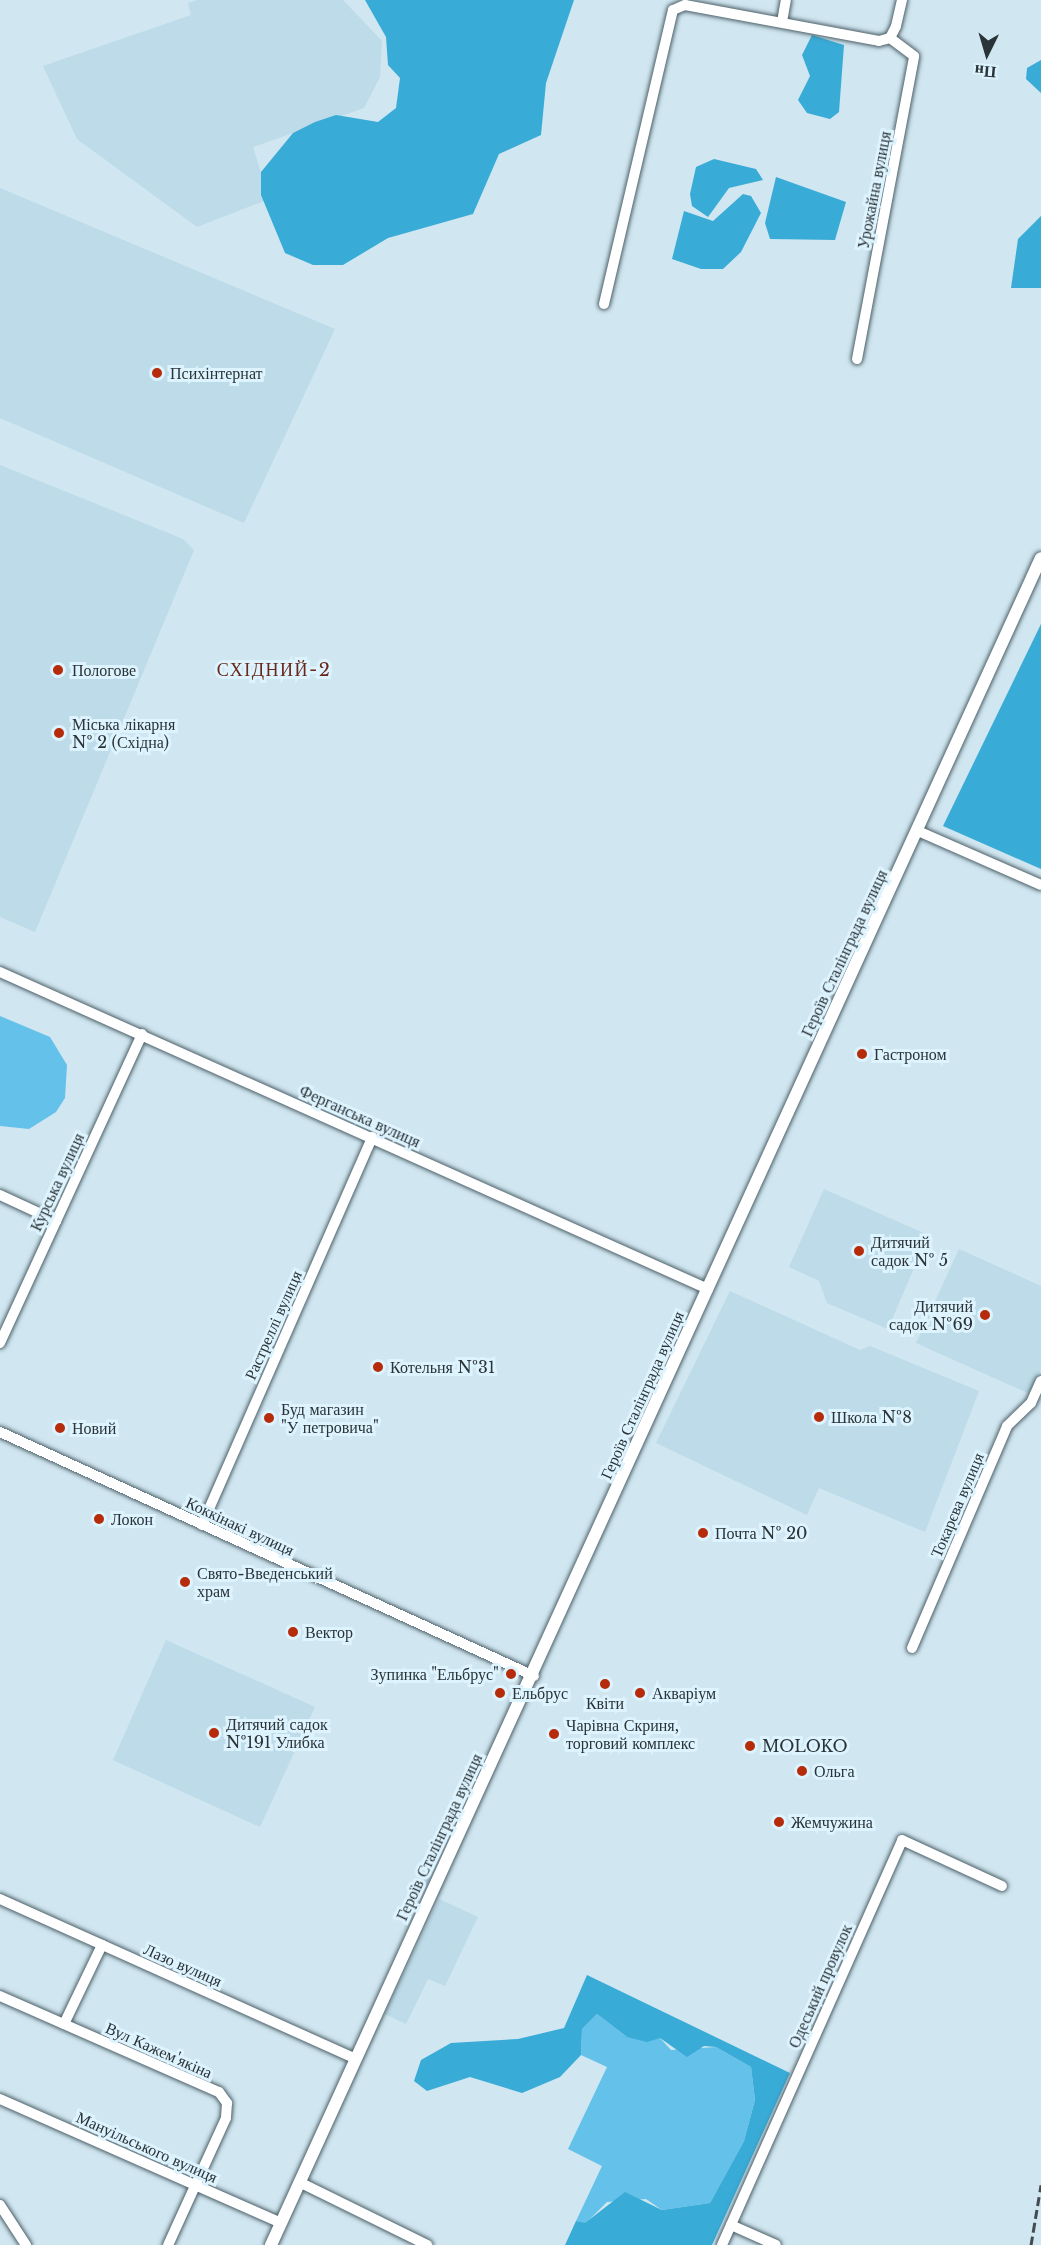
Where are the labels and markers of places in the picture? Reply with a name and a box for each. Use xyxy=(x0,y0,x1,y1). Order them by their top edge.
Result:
place label: Психінтернат xyxy=(170,363,263,383)
marker: Психінтернат xyxy=(148,364,166,382)
place label: Пологове xyxy=(72,660,136,680)
marker: Пологове xyxy=(49,661,67,679)
place label: Міська лікарня № 2 (Східна) xyxy=(72,714,175,752)
marker: Міська лікарня № 2 (Східна) xyxy=(50,724,68,742)
place label: Гастроном xyxy=(874,1044,947,1064)
marker: Гастроном xyxy=(855,1047,869,1061)
place label: Дитячий садок № 5 xyxy=(871,1232,948,1270)
marker: Дитячий садок № 5 xyxy=(852,1244,866,1258)
place label: Дитячий садок №69 xyxy=(889,1296,973,1334)
marker: Дитячий садок №69 xyxy=(978,1308,992,1322)
place label: Котельня №31 xyxy=(390,1357,495,1377)
marker: Котельня №31 xyxy=(371,1360,385,1374)
place label: Буд магазин "У петровича" xyxy=(281,1399,379,1437)
place label: Школа №8 xyxy=(831,1407,912,1427)
marker: Школа №8 xyxy=(812,1410,826,1424)
marker: Буд магазин "У петровича" xyxy=(262,1411,276,1425)
place label: Новий xyxy=(72,1418,116,1438)
marker: Новий xyxy=(53,1421,67,1435)
place label: Локон xyxy=(111,1509,153,1529)
marker: Локон xyxy=(92,1512,106,1526)
place label: Почта № 20 xyxy=(715,1523,808,1543)
marker: Почта № 20 xyxy=(696,1526,710,1540)
place label: Свято-Введенський храм xyxy=(197,1563,333,1601)
marker: Свято-Введенський храм xyxy=(178,1575,192,1589)
place label: Вектор xyxy=(305,1622,353,1642)
marker: Вектор xyxy=(286,1625,300,1639)
place label: Зупинка "Ельбрус" xyxy=(370,1664,499,1684)
marker: Зупинка "Ельбрус" xyxy=(504,1667,518,1681)
marker: Квіти xyxy=(598,1677,612,1691)
place label: Ельбрус xyxy=(512,1683,568,1703)
place label: Акваріум xyxy=(652,1683,716,1703)
marker: Ельбрус xyxy=(493,1686,507,1700)
marker: Акваріум xyxy=(633,1686,647,1700)
place label: Квіти xyxy=(586,1693,624,1713)
place label: Дитячий садок №191 Улибка xyxy=(226,1714,328,1752)
place label: Чарівна Скриня, торговий комплекс xyxy=(566,1715,695,1753)
marker: Дитячий садок №191 Улибка xyxy=(207,1726,221,1740)
marker: Чарівна Скриня, торговий комплекс xyxy=(547,1727,561,1741)
place label: MOLOKO xyxy=(762,1736,848,1756)
marker: MOLOKO xyxy=(743,1739,757,1753)
place label: Ольга xyxy=(814,1761,854,1781)
marker: Ольга xyxy=(795,1764,809,1778)
place label: Жемчужина xyxy=(791,1812,873,1832)
marker: Жемчужина xyxy=(772,1815,786,1829)

